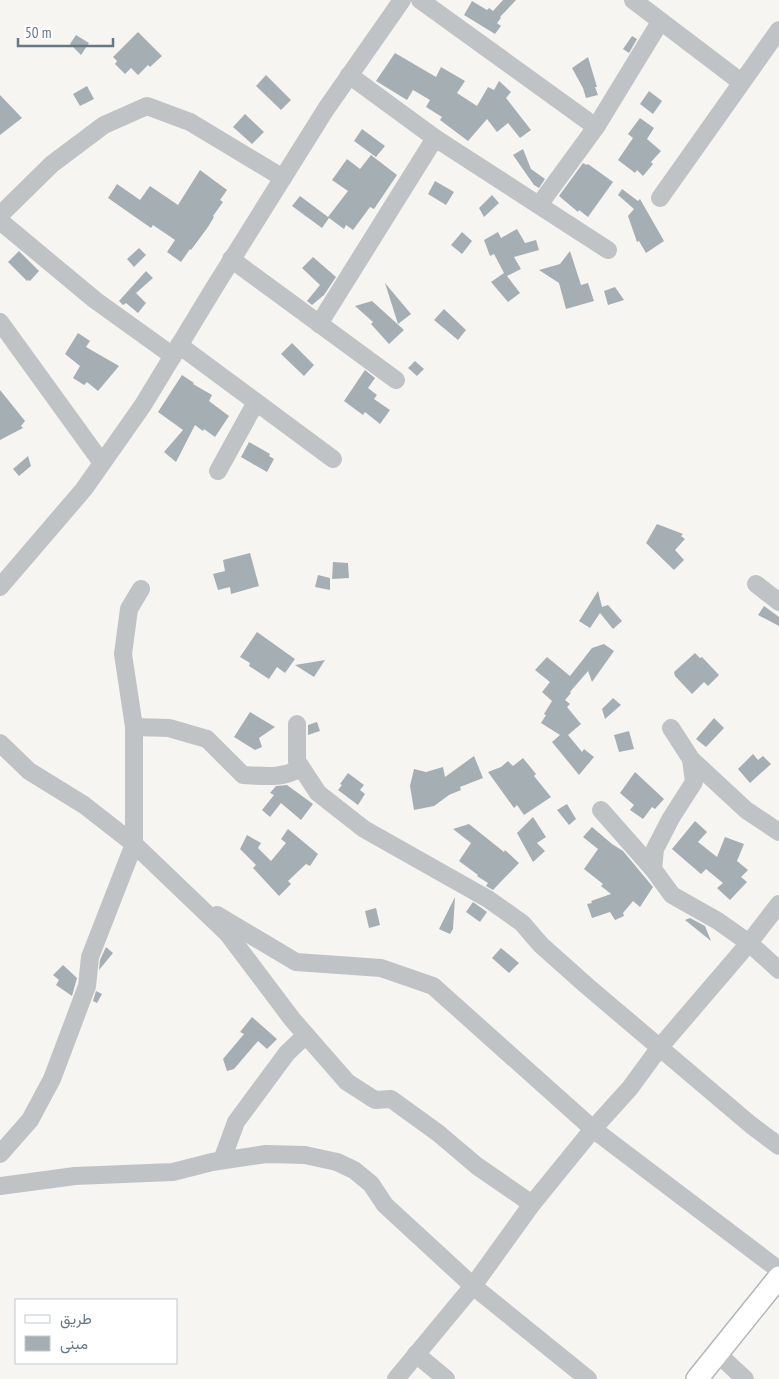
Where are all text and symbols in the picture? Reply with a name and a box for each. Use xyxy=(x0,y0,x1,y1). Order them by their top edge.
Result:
scale bar xyxy=(18,15,112,47)
text: 50 m xyxy=(25,23,51,42)
legend xyxy=(15,1299,178,1364)
text: طريق xyxy=(60,1309,92,1329)
text: مبنى xyxy=(60,1334,88,1354)

